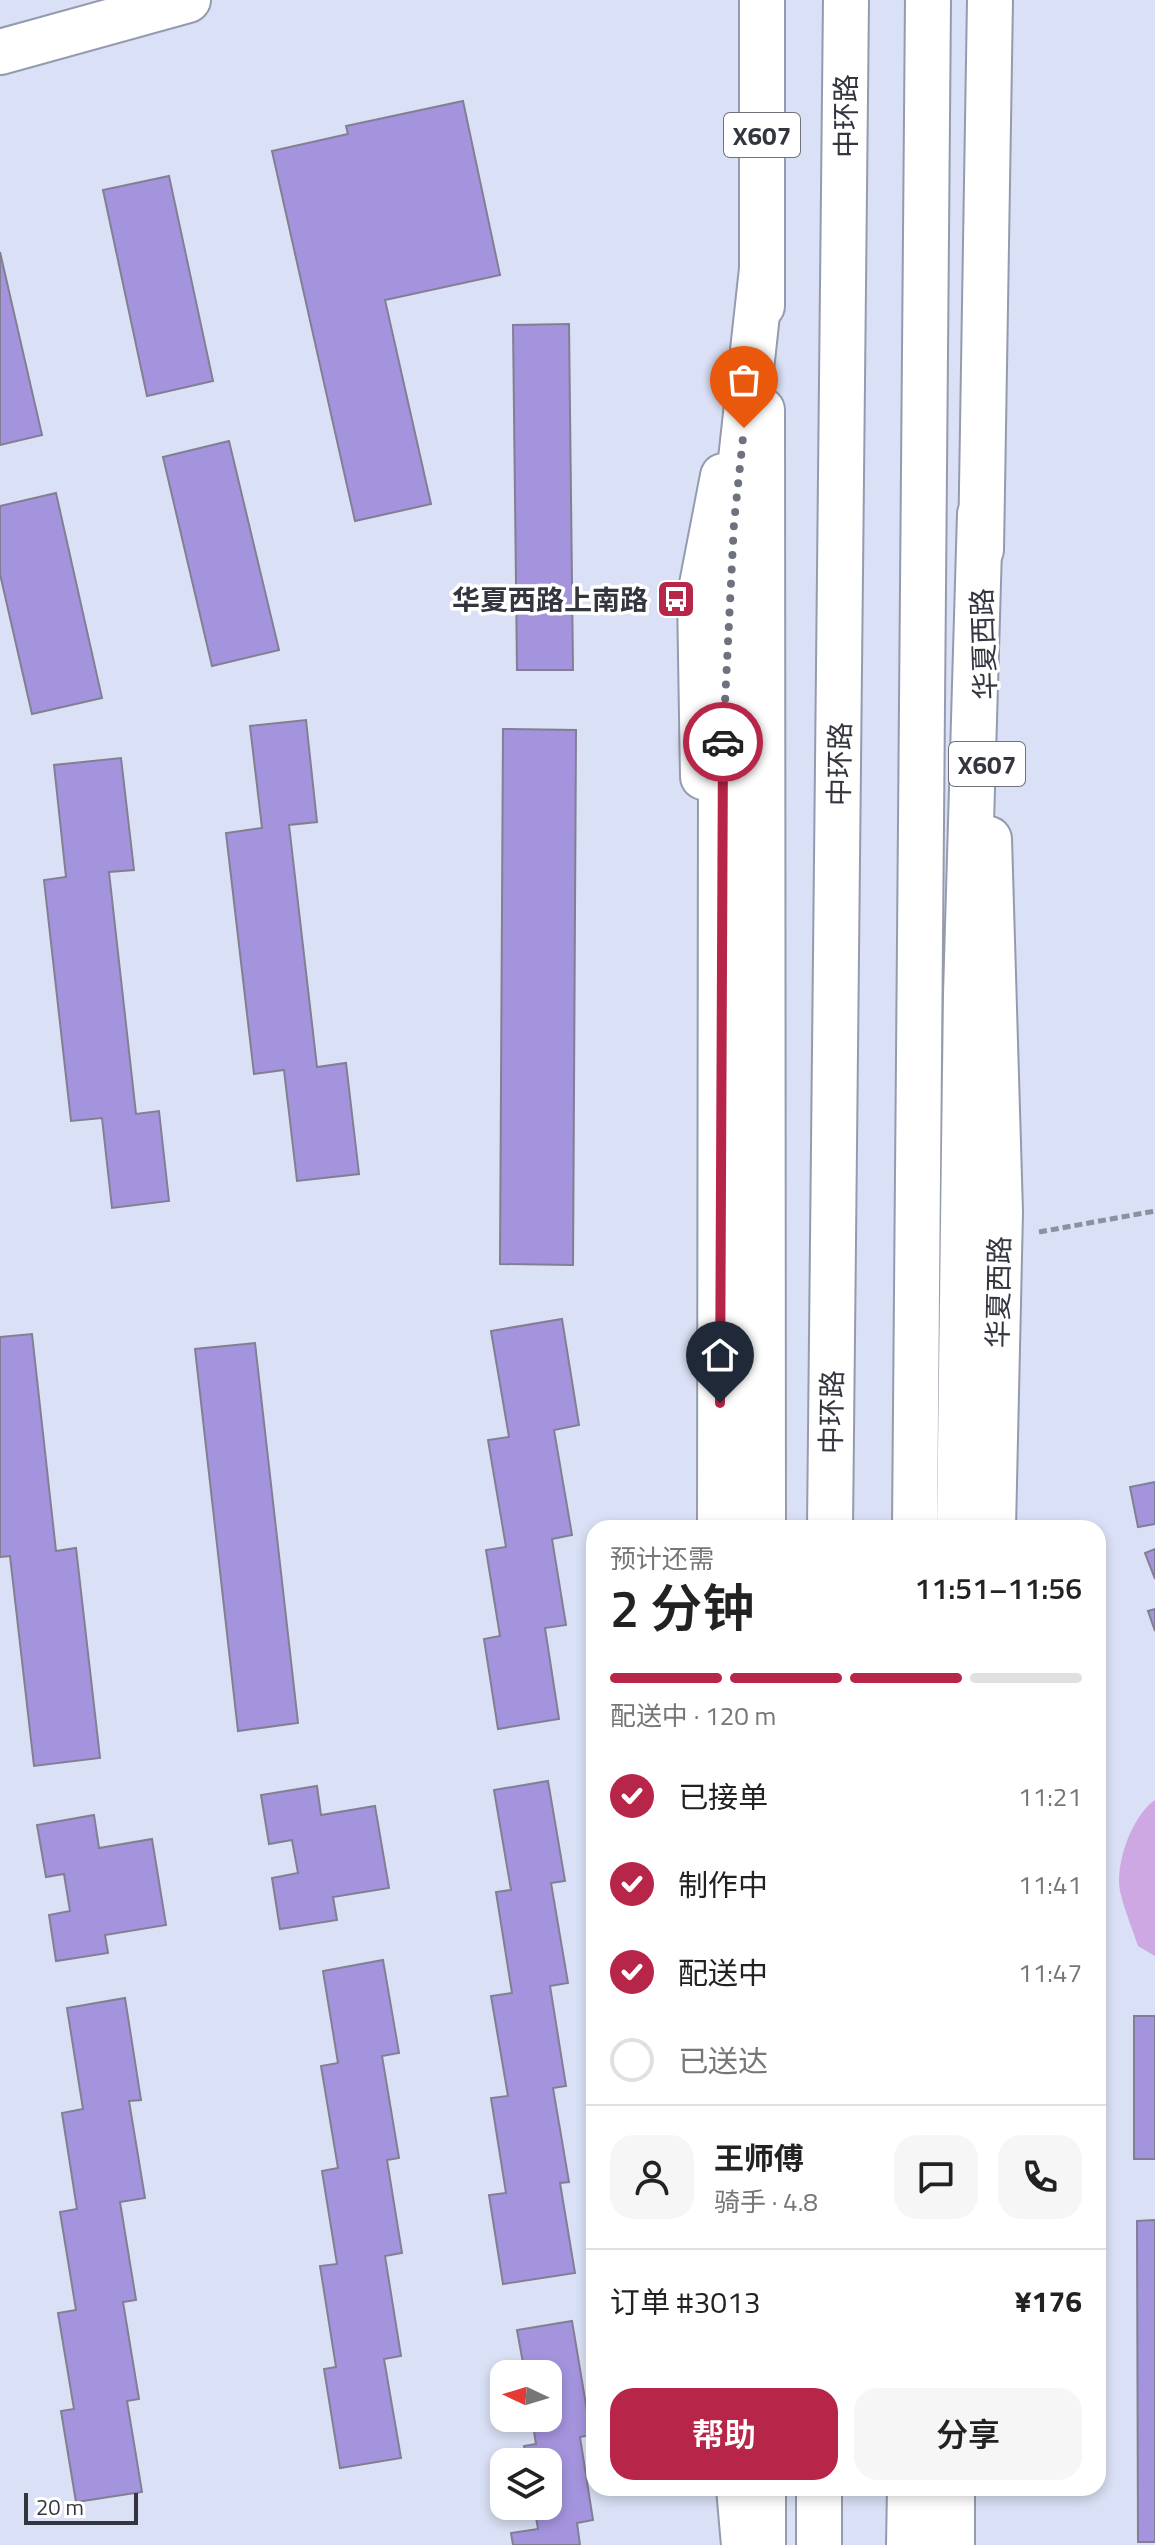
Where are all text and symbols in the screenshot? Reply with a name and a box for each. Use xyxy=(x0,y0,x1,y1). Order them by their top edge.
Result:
street label: 中环路 xyxy=(824,74,867,158)
road number: X607 xyxy=(724,113,800,157)
pin xyxy=(710,346,778,428)
icon: bag xyxy=(722,358,766,402)
place label: 华夏西路上南路 xyxy=(452,578,648,621)
bus stop icon: 华夏西路上南路 xyxy=(655,578,697,620)
street label: 华夏西路 xyxy=(960,587,1006,701)
courier xyxy=(683,702,763,782)
icon: car xyxy=(701,720,745,764)
street label: 中环路 xyxy=(817,722,861,806)
road number: X607 xyxy=(949,742,1025,786)
street label: 华夏西路 xyxy=(976,1236,1020,1348)
pin xyxy=(686,1321,754,1403)
icon: home xyxy=(698,1333,742,1377)
street label: 中环路 xyxy=(809,1370,853,1454)
text: 预计还需 xyxy=(610,1539,714,1578)
text: 11:51–11:56 xyxy=(915,1565,1082,1611)
text: 2 分钟 xyxy=(610,1568,755,1647)
text: 配送中 · 120 m xyxy=(610,1696,776,1735)
icon: check xyxy=(610,1774,654,1818)
text: 已接单 xyxy=(678,1774,768,1820)
text: 11:21 xyxy=(1018,1777,1082,1816)
icon: check xyxy=(610,1862,654,1906)
text: 制作中 xyxy=(678,1862,768,1908)
text: 11:41 xyxy=(1018,1865,1082,1904)
icon: check xyxy=(610,1950,654,1994)
text: 配送中 xyxy=(678,1950,768,1996)
text: 11:47 xyxy=(1018,1953,1082,1992)
text: 已送达 xyxy=(678,2038,768,2084)
button: person xyxy=(610,2135,694,2219)
text: 王师傅 xyxy=(714,2135,804,2181)
button: chat xyxy=(894,2135,978,2219)
button: phone xyxy=(998,2135,1082,2219)
text: 骑手 · 4.8 xyxy=(714,2182,818,2221)
text: ¥176 xyxy=(1015,2278,1082,2324)
text: 订单 #3013 xyxy=(610,2279,761,2325)
north arrow xyxy=(490,2360,562,2432)
map controls xyxy=(490,2360,562,2520)
button: 帮助 xyxy=(610,2388,838,2480)
button: 分享 xyxy=(854,2388,1082,2480)
button: layers xyxy=(490,2448,562,2520)
scale bar xyxy=(24,2489,138,2525)
text: 20 m xyxy=(36,2490,84,2524)

